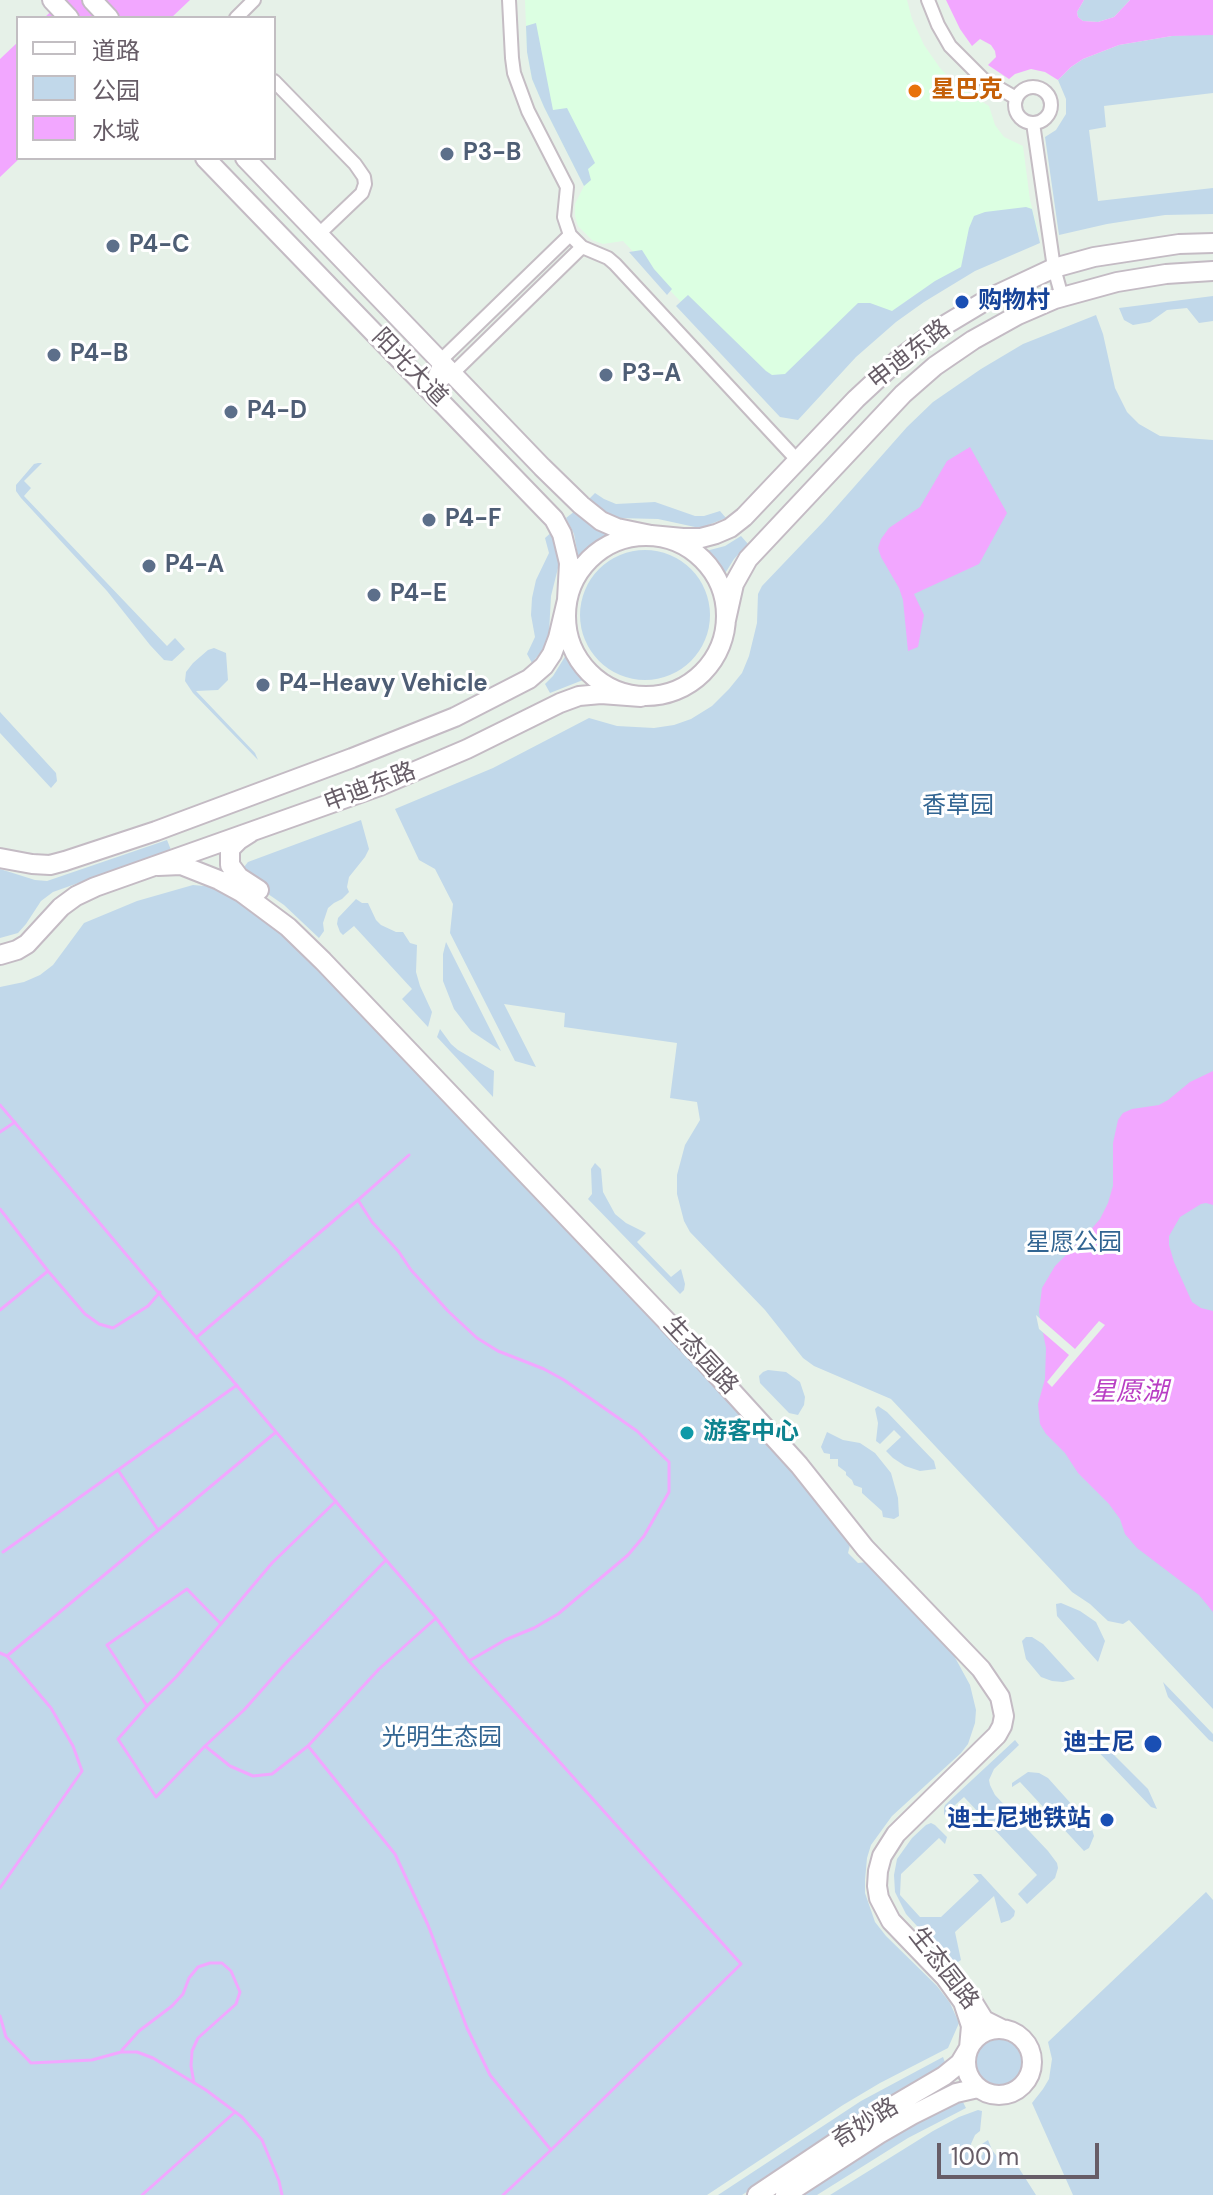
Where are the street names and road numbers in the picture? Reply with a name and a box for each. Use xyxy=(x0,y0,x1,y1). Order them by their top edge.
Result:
street label: 申迪东路 xyxy=(863,314,957,396)
street label: 阳光大道 xyxy=(365,323,453,413)
street label: 申迪东路 xyxy=(320,757,420,819)
street label: 生态园路 xyxy=(657,1311,743,1401)
street label: 生态园路 xyxy=(902,1922,984,2016)
street label: 奇妙路 xyxy=(828,2093,904,2155)

